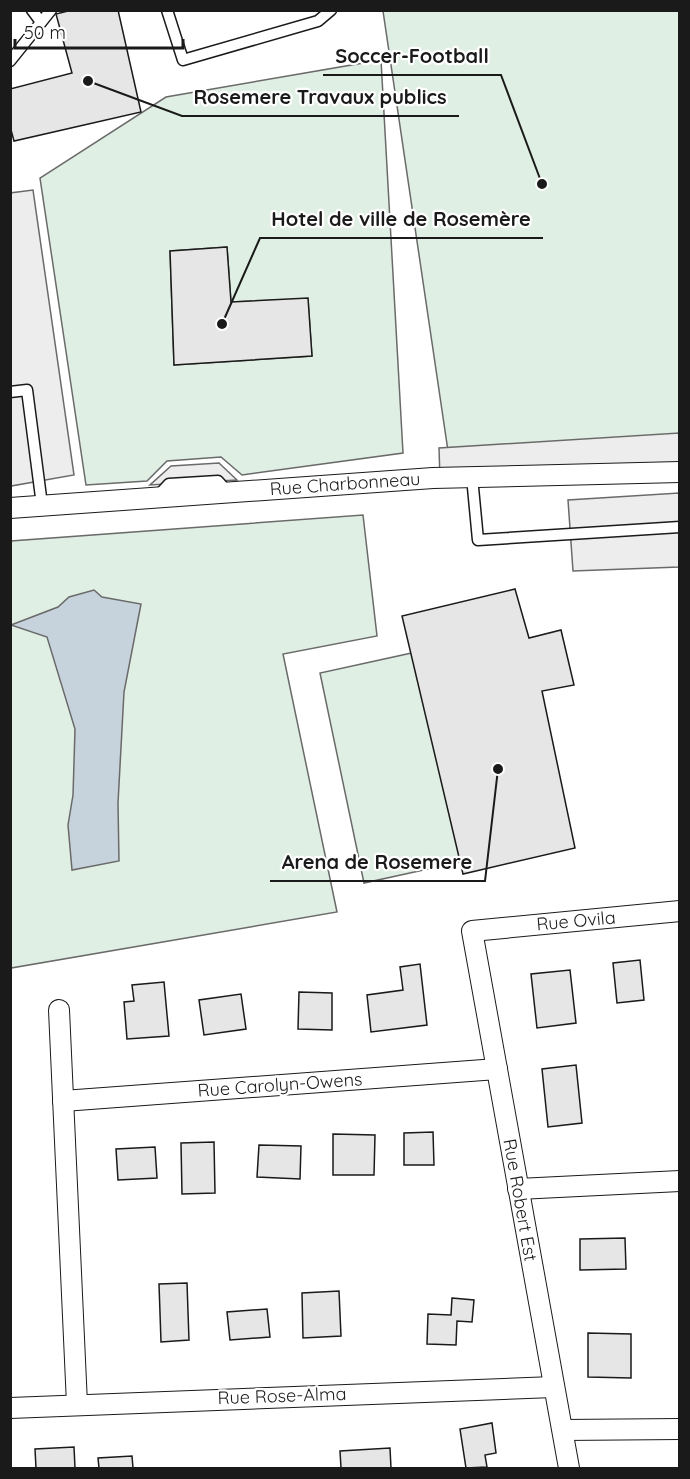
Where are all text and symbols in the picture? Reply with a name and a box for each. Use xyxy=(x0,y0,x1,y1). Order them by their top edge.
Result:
scale bar xyxy=(15,12,183,50)
text: 50 m xyxy=(24,21,66,44)
callout: Soccer-Football xyxy=(323,37,501,75)
text: Soccer-Football xyxy=(335,43,489,68)
callout: Rosemere Travaux publics xyxy=(182,78,459,116)
text: Rosemere Travaux publics xyxy=(193,84,447,109)
callout: Hotel de ville de Rosemère xyxy=(260,200,543,238)
text: Hotel de ville de Rosemère xyxy=(271,206,531,231)
street label: Rue Charbonneau xyxy=(269,467,421,500)
callout: Arena de Rosemere xyxy=(270,843,485,881)
text: Arena de Rosemere xyxy=(282,849,472,874)
street label: Rue Ovila xyxy=(535,906,617,935)
street label: Rue Carolyn-Owens xyxy=(197,1067,363,1102)
street label: Rue Robert Est xyxy=(498,1137,543,1263)
street label: Rue Rose-Alma xyxy=(217,1382,347,1409)

